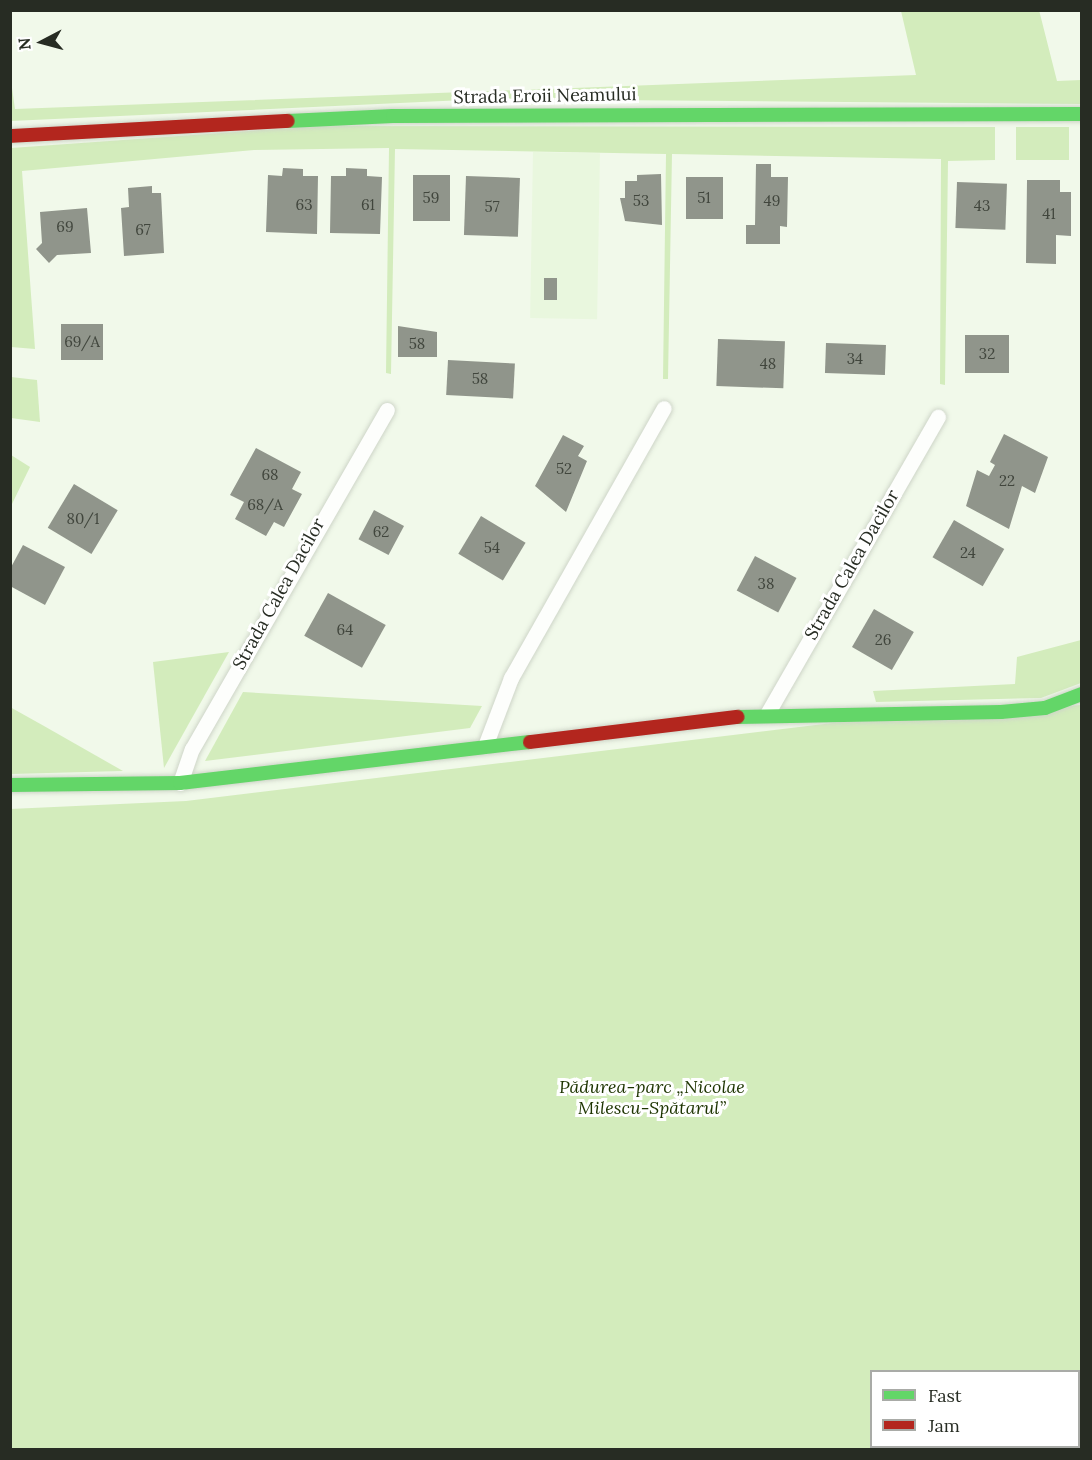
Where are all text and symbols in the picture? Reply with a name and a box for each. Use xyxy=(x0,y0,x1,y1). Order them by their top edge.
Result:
north arrow xyxy=(12,12,72,72)
text: N xyxy=(14,37,35,51)
street label: Strada Eroii Neamului xyxy=(453,84,637,108)
house number: 59 xyxy=(423,189,439,207)
house number: 51 xyxy=(697,189,711,207)
house number: 53 xyxy=(633,192,649,210)
house number: 49 xyxy=(764,192,780,210)
house number: 63 xyxy=(295,196,313,214)
house number: 61 xyxy=(361,196,375,214)
house number: 43 xyxy=(974,197,990,215)
house number: 57 xyxy=(484,198,500,216)
house number: 41 xyxy=(1042,205,1056,223)
house number: 69 xyxy=(56,218,74,236)
house number: 67 xyxy=(135,221,151,239)
house number: 69/A xyxy=(64,333,100,351)
house number: 58 xyxy=(409,335,425,353)
house number: 32 xyxy=(979,345,995,363)
house number: 34 xyxy=(847,350,863,368)
house number: 48 xyxy=(760,355,776,373)
house number: 58 xyxy=(472,370,488,388)
house number: 52 xyxy=(556,460,572,478)
house number: 68 xyxy=(261,466,279,484)
house number: 22 xyxy=(999,472,1015,490)
street label: Strada Calea Dacilor xyxy=(800,486,904,644)
house number: 68/A xyxy=(247,496,283,514)
house number: 80/1 xyxy=(67,510,99,528)
street label: Strada Calea Dacilor xyxy=(228,515,330,673)
house number: 62 xyxy=(373,523,389,541)
house number: 54 xyxy=(484,539,500,557)
house number: 24 xyxy=(960,544,976,562)
house number: 38 xyxy=(758,575,774,593)
house number: 64 xyxy=(337,621,353,639)
house number: 26 xyxy=(875,631,891,649)
park label: Pădurea-parc „Nicolae Milescu-Spătarul” xyxy=(559,1077,745,1120)
legend xyxy=(870,1370,1080,1448)
text: Fast xyxy=(928,1384,962,1407)
text: Jam xyxy=(928,1414,960,1437)

